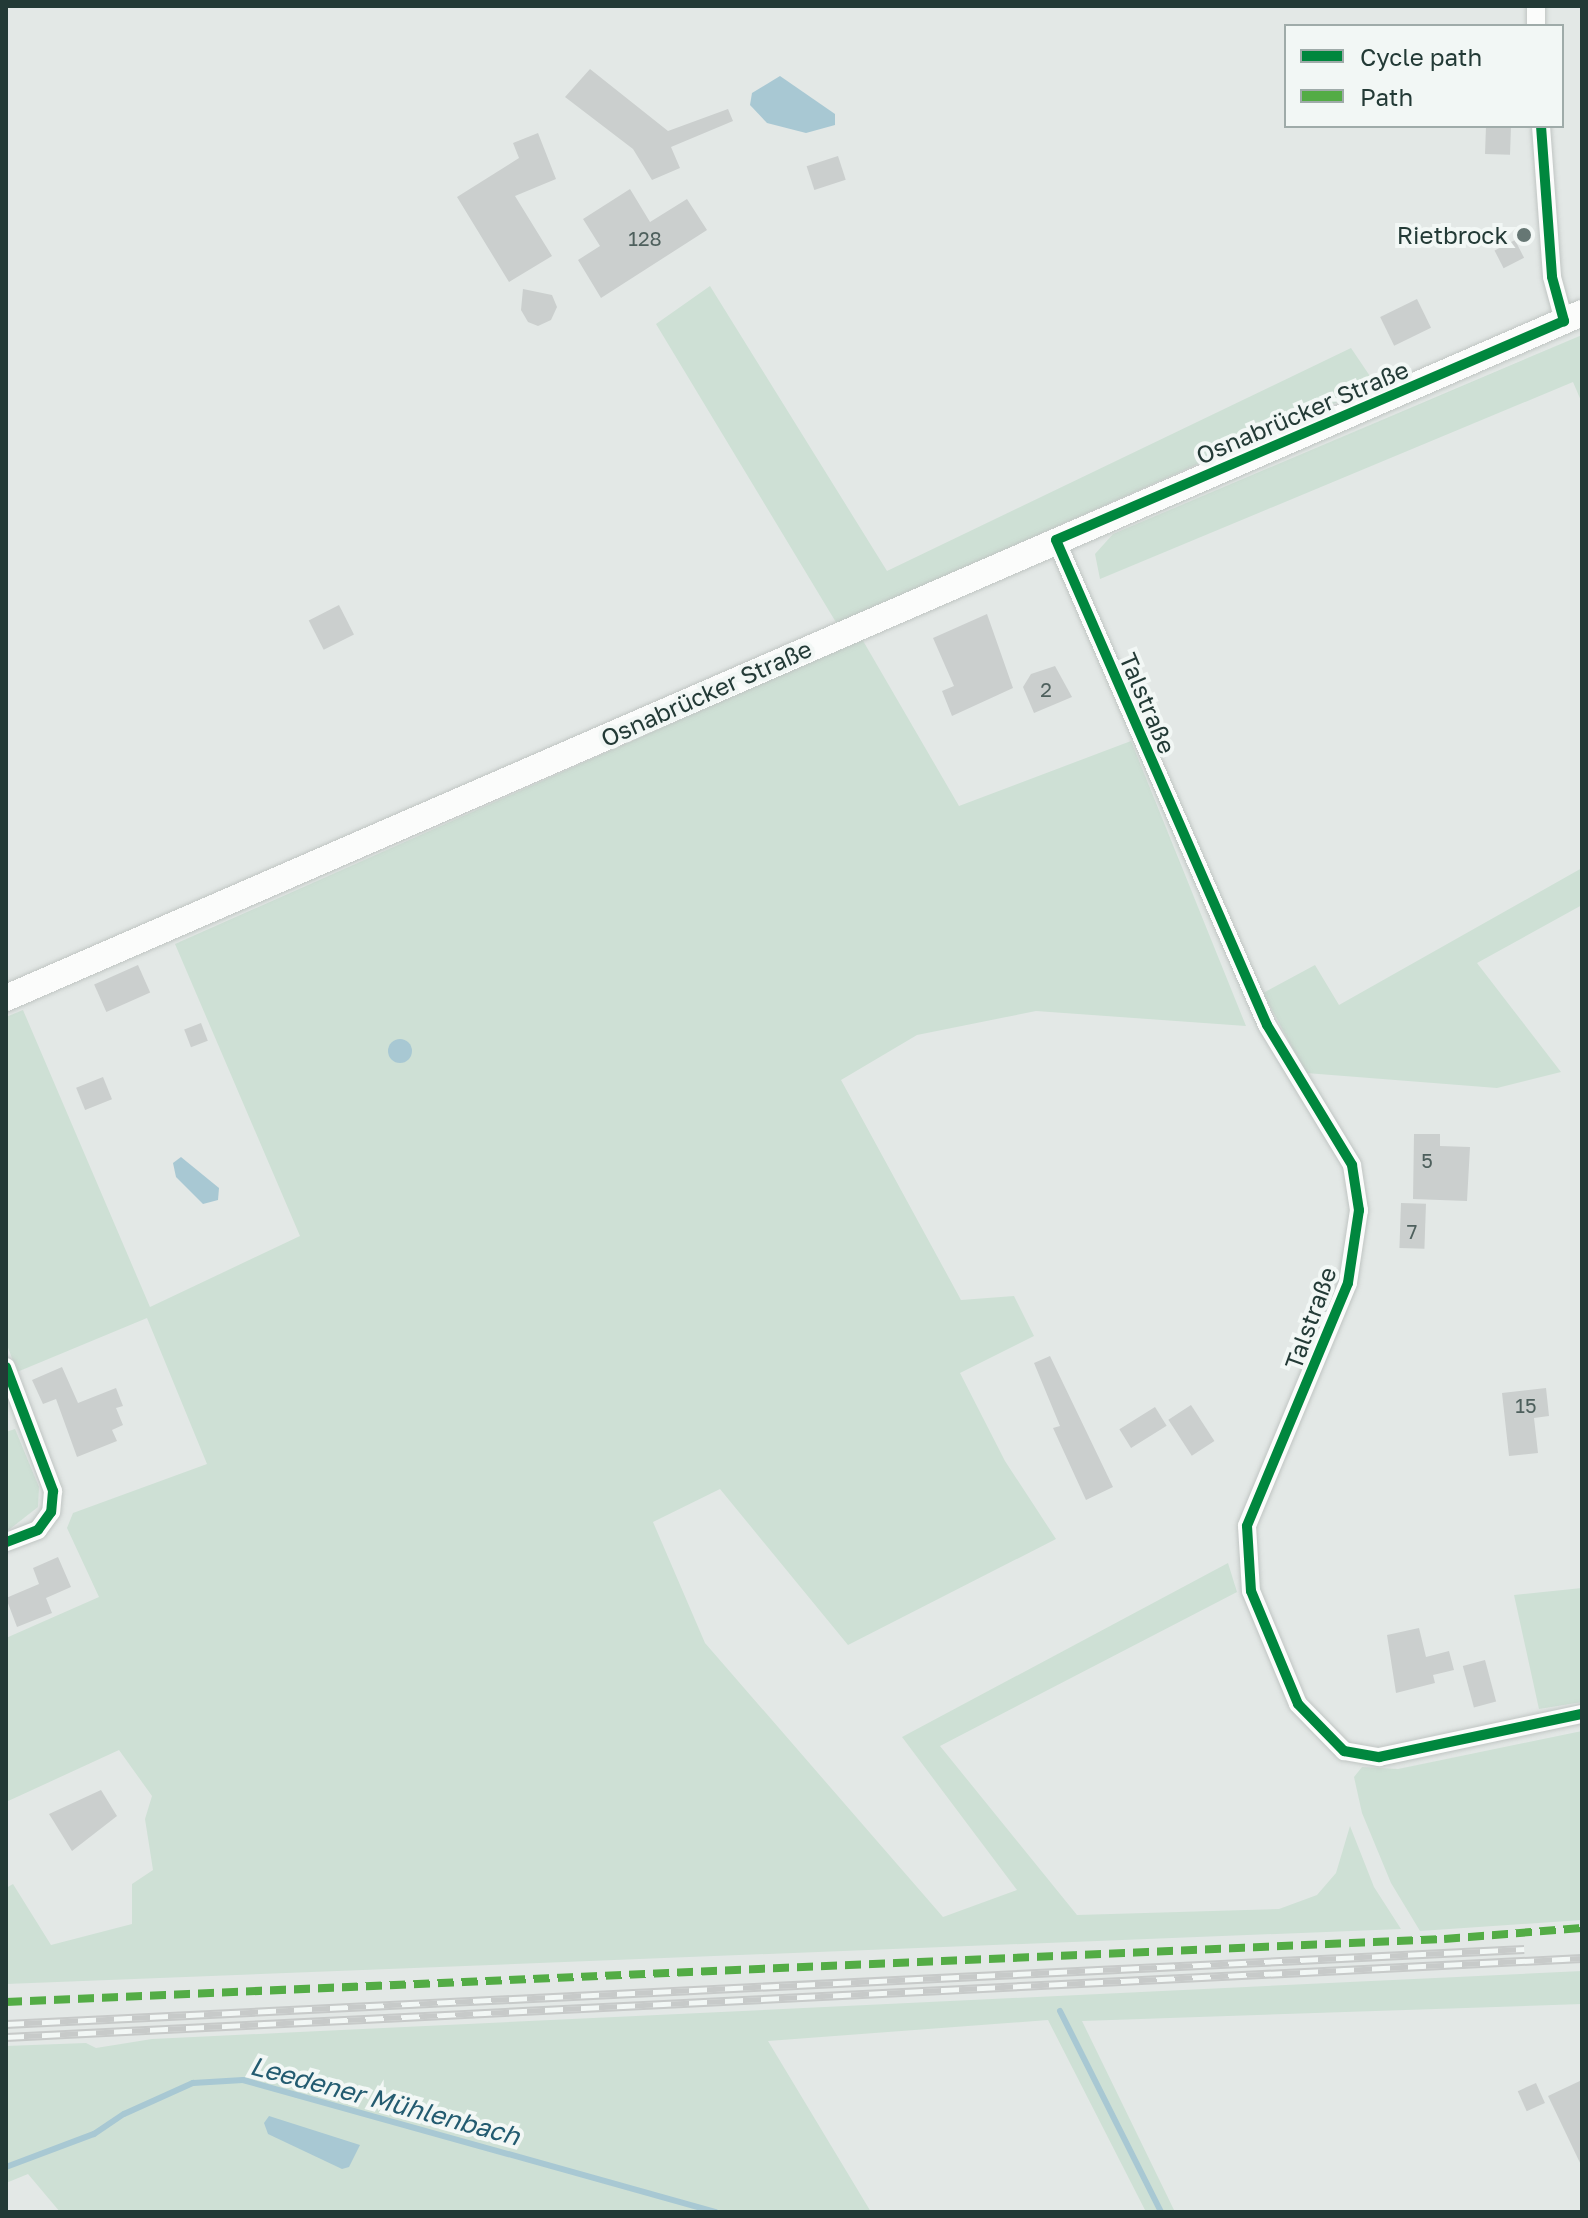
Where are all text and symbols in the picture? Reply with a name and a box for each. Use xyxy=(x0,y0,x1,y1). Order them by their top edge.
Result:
legend xyxy=(1284,24,1564,128)
text: Cycle path xyxy=(1360,42,1482,71)
text: Path xyxy=(1360,82,1413,111)
place label: Rietbrock xyxy=(1397,221,1508,249)
house number: 128 xyxy=(628,226,662,250)
marker: Rietbrock xyxy=(1515,226,1533,244)
street label: Osnabrücker Straße xyxy=(1191,354,1413,470)
street label: Osnabrücker Straße xyxy=(596,634,816,752)
street label: Talstraße xyxy=(1114,648,1182,758)
house number: 2 xyxy=(1040,677,1052,701)
house number: 5 xyxy=(1421,1148,1433,1172)
house number: 7 xyxy=(1407,1219,1417,1243)
street label: Talstraße xyxy=(1278,1263,1342,1373)
house number: 15 xyxy=(1515,1393,1537,1417)
water label: Leedener Mühlenbach xyxy=(247,2050,523,2152)

